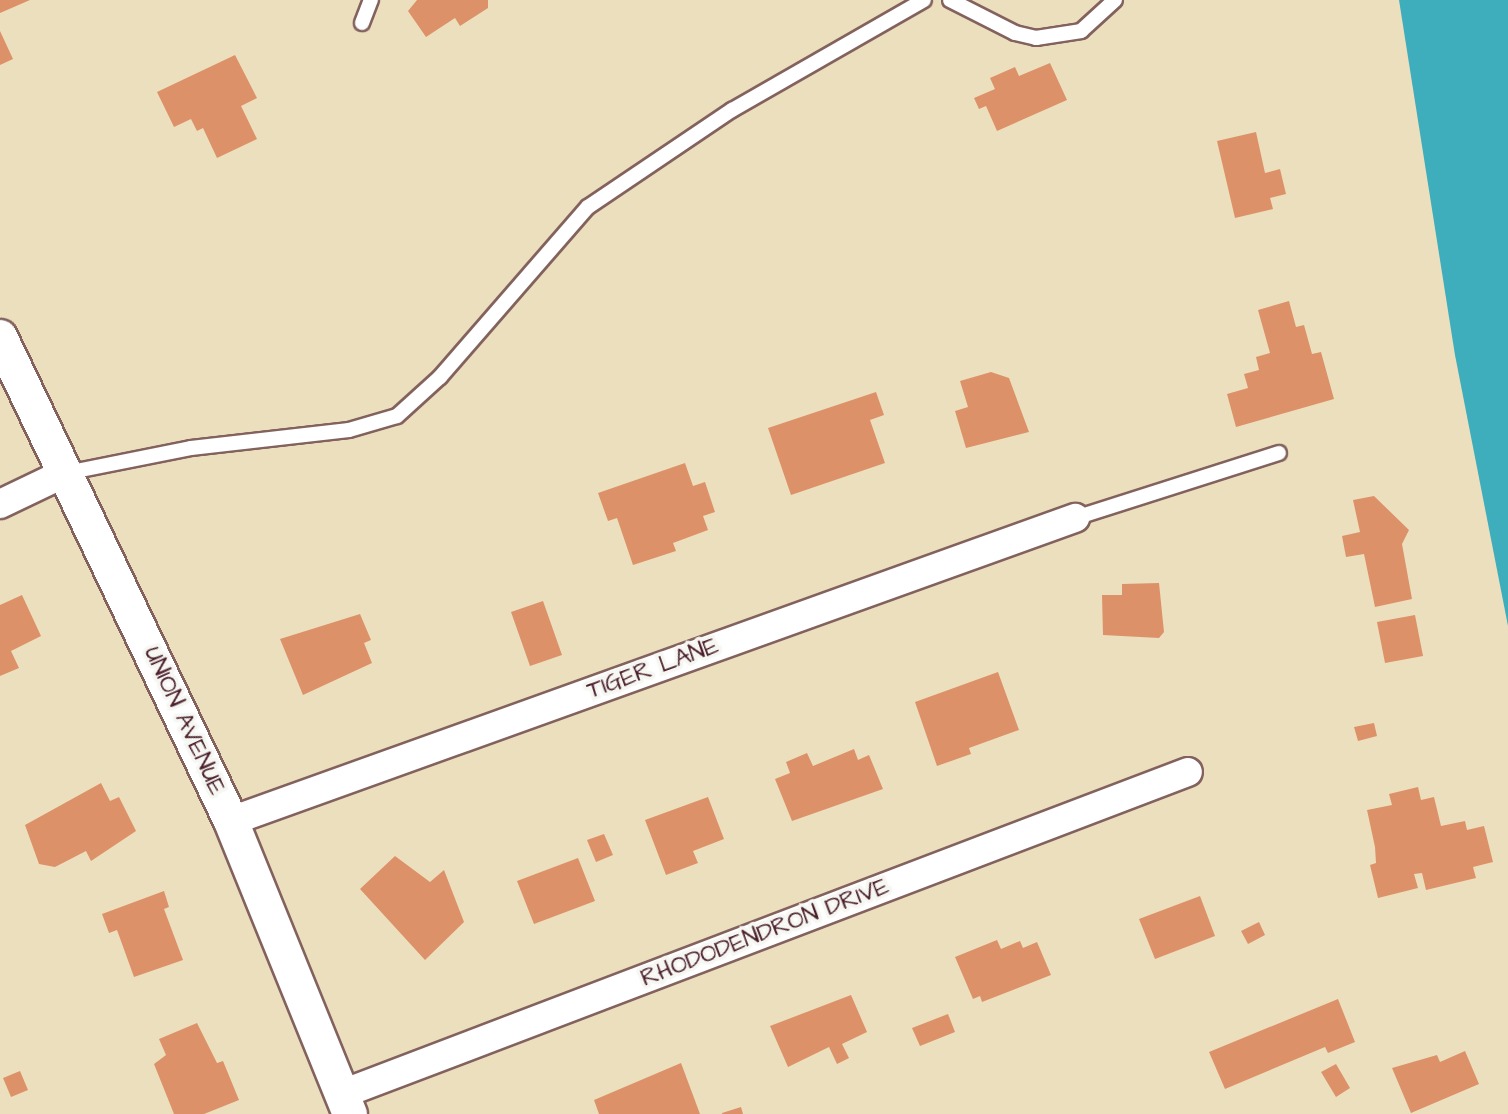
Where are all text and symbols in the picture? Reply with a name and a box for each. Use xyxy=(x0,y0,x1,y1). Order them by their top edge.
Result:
street label: TIGER LANE xyxy=(584,632,722,706)
street label: UNION AVENUE xyxy=(137,642,231,800)
street label: RHODODENDRON DRIVE xyxy=(637,872,893,994)

